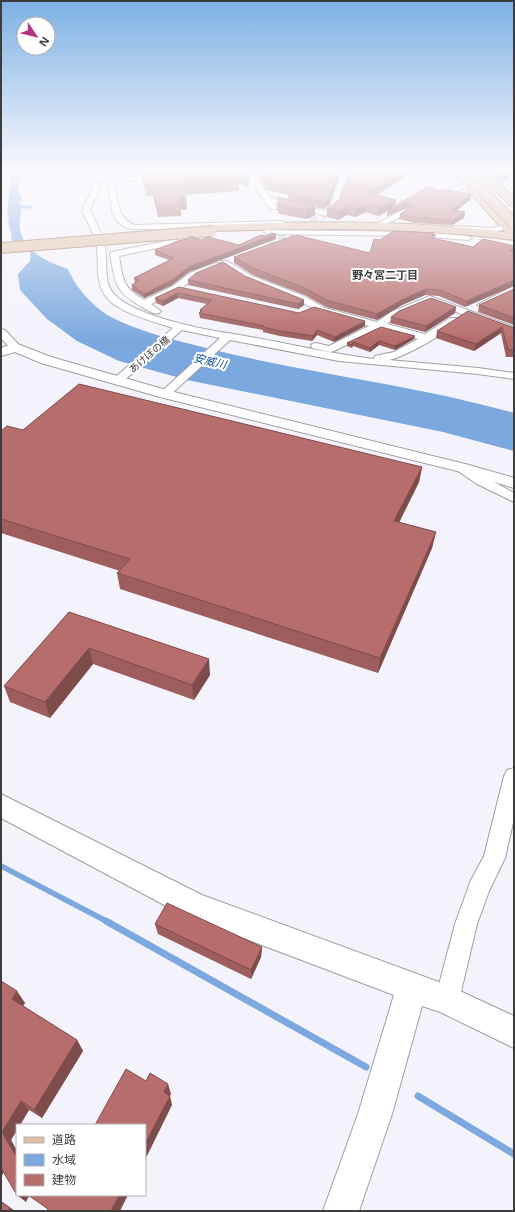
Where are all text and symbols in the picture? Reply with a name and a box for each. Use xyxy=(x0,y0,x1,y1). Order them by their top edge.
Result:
north arrow xyxy=(16,16,56,56)
text: N xyxy=(36,34,53,50)
district label: 野々宮二丁目 xyxy=(352,267,418,282)
street label: あけぼの橋 xyxy=(126,332,172,376)
water label: 安威川 xyxy=(192,349,229,372)
legend xyxy=(16,1124,146,1196)
text: 道路 xyxy=(52,1131,76,1148)
text: 水域 xyxy=(52,1151,76,1168)
text: 建物 xyxy=(52,1171,76,1188)

